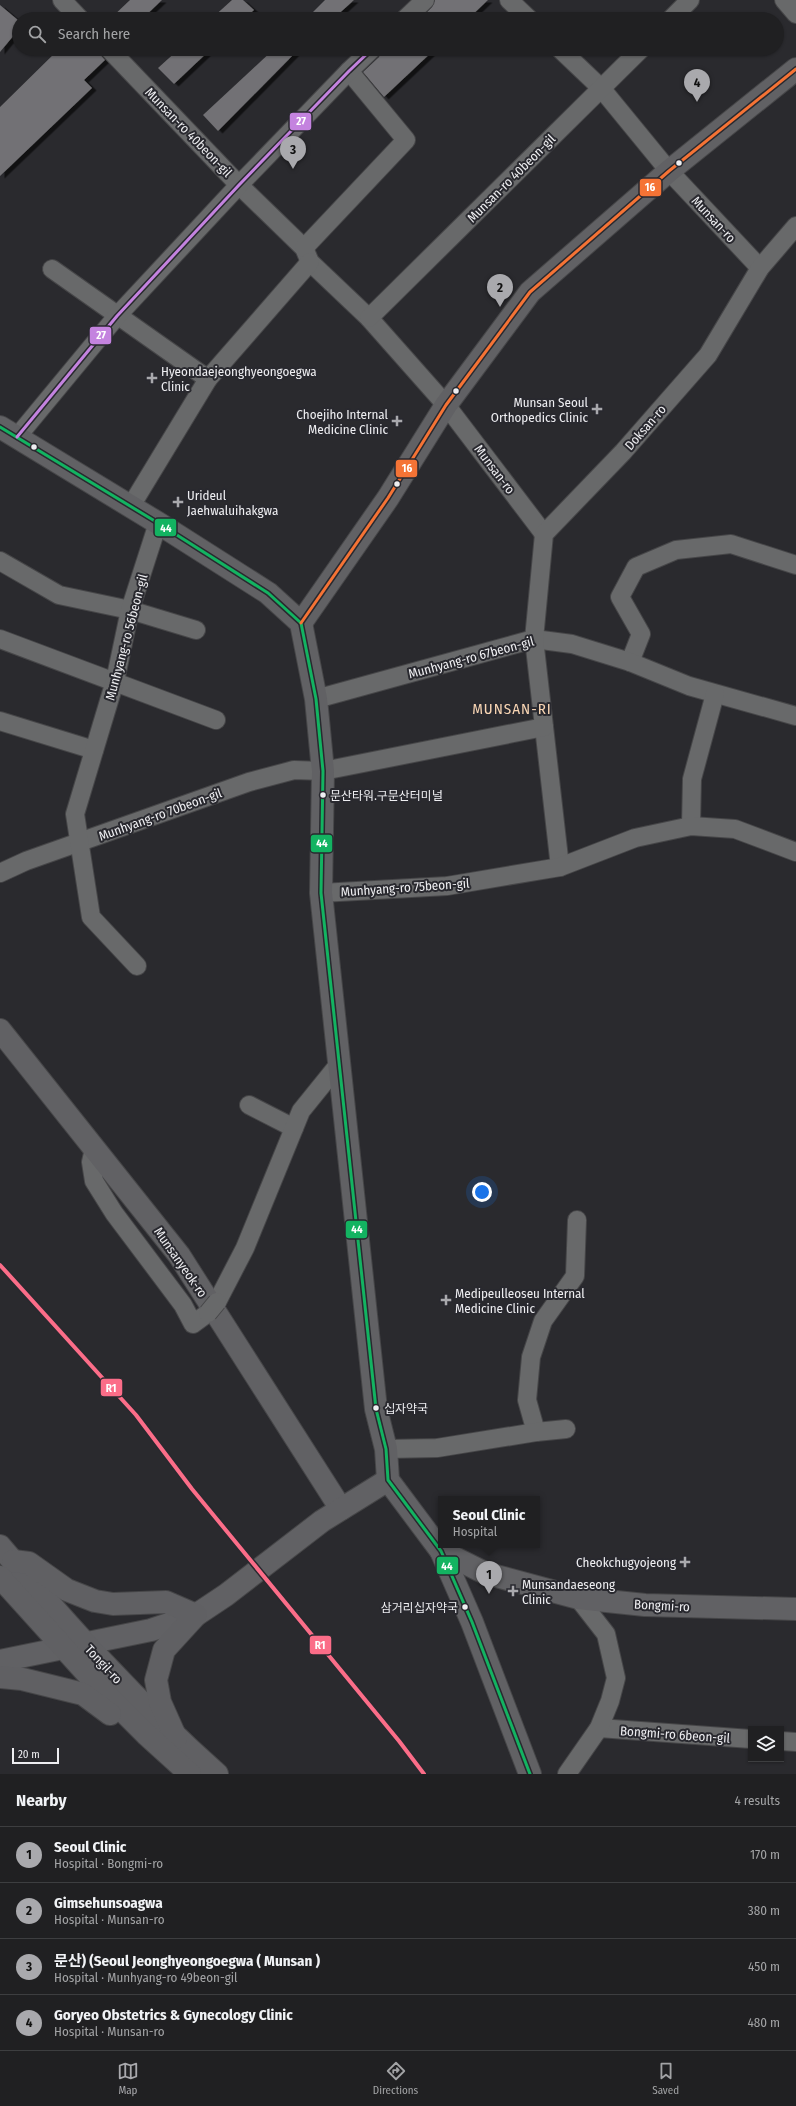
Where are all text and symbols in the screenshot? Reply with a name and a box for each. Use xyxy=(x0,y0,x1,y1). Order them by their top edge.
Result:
search box xyxy=(12,12,784,56)
icon: search xyxy=(26,23,48,45)
text: Search here xyxy=(58,25,130,43)
pin: 4 xyxy=(684,69,710,102)
street label: Munsan-ro 40beon-gil xyxy=(142,85,235,180)
line badge: 27 xyxy=(289,112,312,131)
text: 27 xyxy=(295,115,306,128)
street label: Munsan-ro 40beon-gil xyxy=(464,131,559,225)
pin: 3 xyxy=(280,136,306,169)
unlabelled marker xyxy=(674,158,684,168)
line badge: 16 xyxy=(639,178,662,197)
text: 16 xyxy=(645,181,655,194)
street label: Munsan-ro xyxy=(689,193,739,246)
pin: 2 xyxy=(487,274,513,307)
line badge: 27 xyxy=(89,326,112,345)
text: 27 xyxy=(95,329,106,342)
place label: Hyeondaejeonghyeongoegwa Clinic xyxy=(161,364,317,394)
marker: Hyeondaejeonghyeongoegwa Clinic xyxy=(146,372,158,384)
unlabelled marker xyxy=(451,386,461,396)
place label: Munsan Seoul Orthopedics Clinic xyxy=(491,395,589,425)
street label: Doksan-ro xyxy=(622,402,669,453)
marker: Munsan Seoul Orthopedics Clinic xyxy=(591,403,603,415)
place label: Choejiho Internal Medicine Clinic xyxy=(296,407,389,437)
marker: Choejiho Internal Medicine Clinic xyxy=(391,415,403,427)
unlabelled marker xyxy=(29,442,39,452)
street label: Munsan-ro xyxy=(471,442,518,497)
line badge: 16 xyxy=(395,459,418,478)
text: 16 xyxy=(402,462,412,475)
unlabelled marker xyxy=(392,479,402,489)
place label: Urideul Jaehwaluihakgwa xyxy=(187,488,278,518)
marker: Urideul Jaehwaluihakgwa xyxy=(172,496,184,508)
line badge: 44 xyxy=(154,518,177,537)
text: 44 xyxy=(160,522,172,535)
street label: Munhyang-ro 56beon-gil xyxy=(102,572,151,702)
street label: Munhyang-ro 67beon-gil xyxy=(407,633,536,681)
district label: MUNSAN-RI xyxy=(472,700,552,718)
street label: Munhyang-ro 70beon-gil xyxy=(97,785,224,844)
place label: 문산타워.구문산터미널 xyxy=(330,789,443,803)
marker: 문산타워.구문산터미널 xyxy=(318,790,328,800)
line badge: 44 xyxy=(310,834,333,853)
text: 44 xyxy=(316,837,328,850)
street label: Munhyang-ro 75beon-gil xyxy=(340,875,470,899)
your location xyxy=(472,1182,492,1202)
line badge: 44 xyxy=(345,1220,368,1239)
text: 44 xyxy=(351,1223,363,1236)
street label: Munsanyeok-ro xyxy=(151,1224,210,1300)
place label: Medipeulleoseu Internal Medicine Clinic xyxy=(455,1286,585,1316)
marker: Medipeulleoseu Internal Medicine Clinic xyxy=(440,1294,452,1306)
line badge: R1 xyxy=(100,1378,123,1397)
text: R1 xyxy=(106,1382,116,1395)
place label: 십자약국 xyxy=(384,1402,428,1416)
marker: 십자약국 xyxy=(371,1403,381,1413)
popup xyxy=(438,1496,540,1548)
text: Seoul Clinic xyxy=(453,1506,525,1524)
text: Hospital xyxy=(453,1524,497,1539)
place label: Cheokchugyojeong xyxy=(576,1555,677,1570)
line badge: 44 xyxy=(436,1556,459,1575)
marker: Cheokchugyojeong xyxy=(679,1556,691,1568)
text: 44 xyxy=(441,1560,453,1573)
pin: 1 xyxy=(476,1561,502,1594)
place label: Munsandaeseong Clinic xyxy=(522,1577,616,1607)
marker: Munsandaeseong Clinic xyxy=(507,1585,519,1597)
street label: Bongmi-ro xyxy=(634,1597,690,1614)
place label: 삼거리십자약국 xyxy=(381,1601,458,1615)
marker: 삼거리십자약국 xyxy=(460,1602,470,1612)
line badge: R1 xyxy=(309,1635,332,1655)
text: R1 xyxy=(315,1639,325,1652)
street label: Tongil-ro xyxy=(82,1642,125,1687)
street label: Bongmi-ro 6beon-gil xyxy=(620,1723,731,1746)
map controls xyxy=(748,1726,784,1762)
button: layers xyxy=(748,1726,784,1762)
scale bar xyxy=(12,1746,59,1765)
text: 20 m xyxy=(18,1748,40,1761)
text: Nearby xyxy=(16,1790,67,1811)
text: 4 results xyxy=(734,1793,780,1808)
text: Seoul Clinic xyxy=(54,1838,126,1856)
text: 1 xyxy=(26,1847,32,1862)
text: 170 m xyxy=(750,1847,780,1862)
text: Hospital · Bongmi-ro xyxy=(54,1856,163,1871)
text: Gimsehunsoagwa xyxy=(54,1894,163,1912)
text: 2 xyxy=(26,1903,32,1918)
text: 380 m xyxy=(748,1903,780,1918)
text: Hospital · Munsan-ro xyxy=(54,1912,165,1927)
text: 문산) (Seoul Jeonghyeongoegwa ( Munsan ) xyxy=(54,1952,320,1970)
text: 3 xyxy=(26,1959,32,1974)
text: 450 m xyxy=(748,1959,780,1974)
text: Hospital · Munhyang-ro 49beon-gil xyxy=(54,1970,238,1985)
text: Goryeo Obstetrics & Gynecology Clinic xyxy=(54,2006,293,2024)
text: 4 xyxy=(26,2015,32,2030)
text: 480 m xyxy=(747,2015,780,2030)
text: Hospital · Munsan-ro xyxy=(54,2024,165,2039)
tab: Map xyxy=(117,2060,139,2097)
tab: Directions xyxy=(373,2060,418,2097)
tab: Saved xyxy=(652,2060,679,2097)

